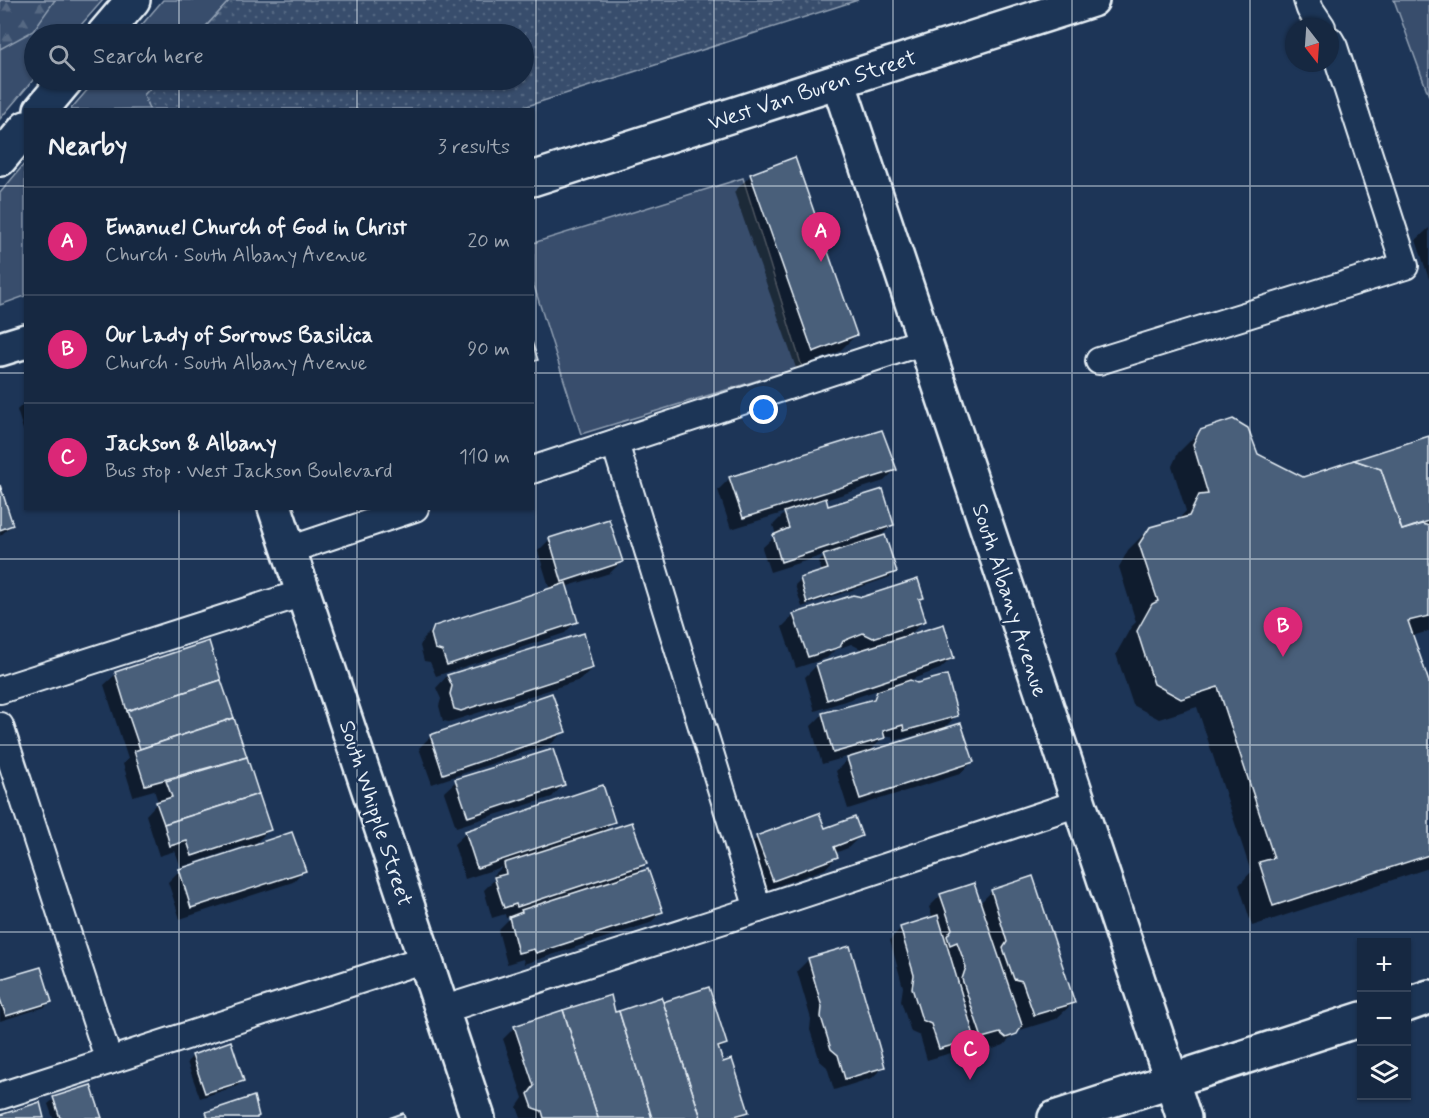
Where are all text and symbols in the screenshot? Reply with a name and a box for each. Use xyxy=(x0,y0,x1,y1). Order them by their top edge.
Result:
north arrow xyxy=(1285,18,1339,72)
search box xyxy=(24,24,534,90)
icon: search xyxy=(45,41,78,74)
text: Search here xyxy=(93,43,204,71)
street label: West Van Buren Street xyxy=(705,44,920,138)
text: Nearby xyxy=(48,130,127,164)
text: 3 results xyxy=(438,134,510,161)
pin: A xyxy=(802,212,840,262)
text: Emanuel Church of God in Christ xyxy=(105,214,407,242)
text: A xyxy=(61,228,74,255)
text: 20 m xyxy=(467,228,510,255)
text: Church · South Albany Avenue xyxy=(105,242,367,269)
text: Our Lady of Sorrows Basilica xyxy=(105,322,373,350)
text: B xyxy=(61,336,74,363)
text: 90 m xyxy=(467,336,510,363)
text: Church · South Albany Avenue xyxy=(105,350,367,377)
your location xyxy=(749,395,778,424)
text: Jackson & Albany xyxy=(105,430,277,458)
text: C xyxy=(60,444,75,471)
text: 110 m xyxy=(459,444,510,471)
text: Bus stop · West Jackson Boulevard xyxy=(105,458,392,485)
street label: South Albany Avenue xyxy=(965,500,1054,701)
pin: B xyxy=(1264,608,1302,657)
street label: South Whipple Street xyxy=(332,717,418,910)
map controls xyxy=(1357,938,1411,1100)
button: + xyxy=(1357,938,1411,992)
button: − xyxy=(1357,992,1411,1046)
pin: C xyxy=(950,1030,990,1080)
button: layers xyxy=(1357,1046,1411,1100)

